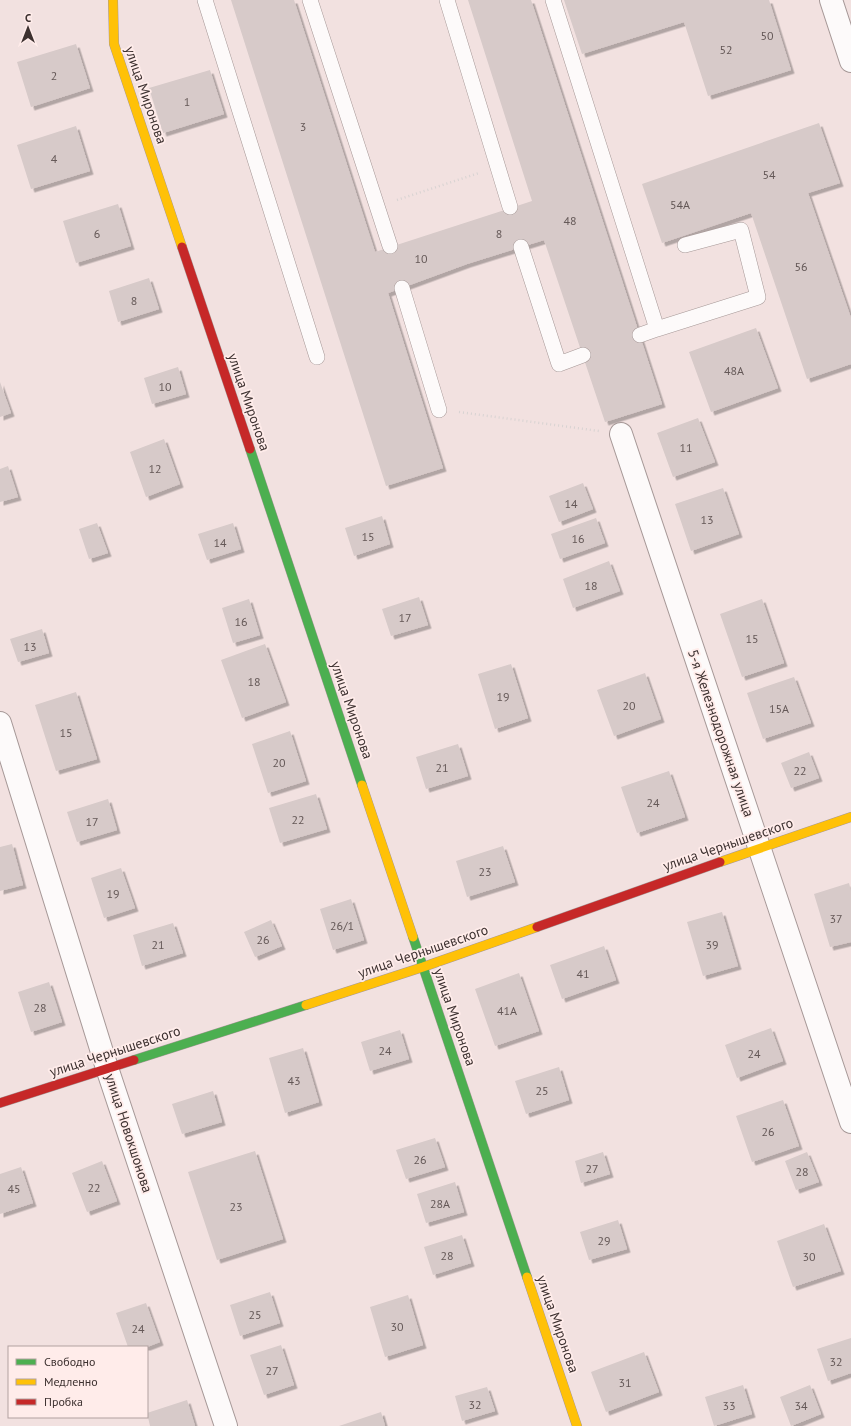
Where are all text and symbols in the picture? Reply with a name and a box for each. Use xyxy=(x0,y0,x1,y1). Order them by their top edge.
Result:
north arrow xyxy=(8,8,48,48)
text: С xyxy=(25,11,31,25)
house number: 50 xyxy=(760,28,774,43)
house number: 52 xyxy=(719,42,733,57)
street label: улица Миронова xyxy=(121,44,171,146)
house number: 2 xyxy=(51,68,57,83)
house number: 1 xyxy=(184,94,190,109)
house number: 3 xyxy=(300,119,306,134)
house number: 4 xyxy=(51,151,58,166)
house number: 54 xyxy=(762,167,776,182)
house number: 54А xyxy=(670,197,690,212)
house number: 48 xyxy=(563,213,577,228)
house number: 6 xyxy=(94,226,100,241)
house number: 8 xyxy=(496,226,502,241)
house number: 10 xyxy=(414,251,428,266)
house number: 56 xyxy=(794,259,808,274)
house number: 8 xyxy=(131,293,137,308)
street label: улица Миронова xyxy=(224,351,274,453)
house number: 48А xyxy=(724,363,744,378)
house number: 10 xyxy=(158,379,172,394)
house number: 11 xyxy=(679,440,693,455)
house number: 12 xyxy=(148,461,162,476)
house number: 14 xyxy=(564,496,578,511)
house number: 13 xyxy=(700,512,714,527)
house number: 15 xyxy=(361,529,375,544)
house number: 16 xyxy=(571,531,585,546)
house number: 14 xyxy=(213,535,227,550)
house number: 18 xyxy=(584,578,598,593)
house number: 17 xyxy=(398,610,412,625)
house number: 16 xyxy=(234,614,248,629)
house number: 15 xyxy=(745,631,759,646)
house number: 13 xyxy=(23,639,37,654)
street label: 5-я Железнодорожная улица xyxy=(684,647,758,819)
street label: улица Миронова xyxy=(327,659,377,761)
house number: 18 xyxy=(247,674,261,689)
house number: 19 xyxy=(496,689,510,704)
house number: 20 xyxy=(622,698,636,713)
house number: 15А xyxy=(769,701,789,716)
house number: 15 xyxy=(59,725,73,740)
house number: 20 xyxy=(272,755,286,770)
house number: 21 xyxy=(435,760,449,775)
house number: 22 xyxy=(793,763,807,778)
house number: 24 xyxy=(646,795,660,810)
house number: 22 xyxy=(291,812,305,827)
street label: улица Чернышевского xyxy=(661,813,795,875)
house number: 17 xyxy=(85,814,99,829)
house number: 23 xyxy=(478,864,492,879)
house number: 19 xyxy=(106,886,120,901)
house number: 37 xyxy=(829,911,843,926)
house number: 26/1 xyxy=(330,918,354,933)
street label: улица Чернышевского xyxy=(356,920,490,982)
house number: 26 xyxy=(256,932,270,947)
house number: 21 xyxy=(151,937,165,952)
house number: 39 xyxy=(705,937,719,952)
street label: улица Миронова xyxy=(430,966,480,1068)
house number: 41 xyxy=(576,966,590,981)
house number: 28 xyxy=(33,1000,47,1015)
house number: 41А xyxy=(497,1003,517,1018)
street label: улица Чернышевского xyxy=(47,1021,183,1081)
house number: 24 xyxy=(378,1043,392,1058)
house number: 24 xyxy=(747,1046,761,1061)
street label: улица Новокшонова xyxy=(101,1071,157,1195)
house number: 43 xyxy=(287,1073,301,1088)
house number: 25 xyxy=(535,1083,549,1098)
house number: 26 xyxy=(761,1124,775,1139)
house number: 26 xyxy=(413,1152,427,1167)
house number: 27 xyxy=(585,1161,599,1176)
house number: 28 xyxy=(795,1164,809,1179)
house number: 22 xyxy=(87,1180,101,1195)
house number: 45 xyxy=(7,1181,21,1196)
house number: 28А xyxy=(430,1196,450,1211)
house number: 23 xyxy=(229,1199,243,1214)
house number: 29 xyxy=(597,1233,611,1248)
house number: 28 xyxy=(440,1248,454,1263)
house number: 30 xyxy=(802,1249,816,1264)
street label: улица Миронова xyxy=(533,1273,583,1375)
house number: 25 xyxy=(248,1307,262,1322)
house number: 30 xyxy=(390,1319,404,1334)
house number: 24 xyxy=(131,1321,145,1336)
legend xyxy=(8,1346,148,1418)
text: Свободно xyxy=(44,1354,95,1369)
house number: 32 xyxy=(829,1354,843,1369)
house number: 27 xyxy=(265,1363,279,1378)
text: Медленно xyxy=(44,1374,98,1389)
house number: 31 xyxy=(618,1375,632,1390)
text: Пробка xyxy=(44,1394,83,1409)
house number: 32 xyxy=(468,1397,482,1412)
house number: 33 xyxy=(722,1398,736,1413)
house number: 34 xyxy=(794,1398,808,1413)

